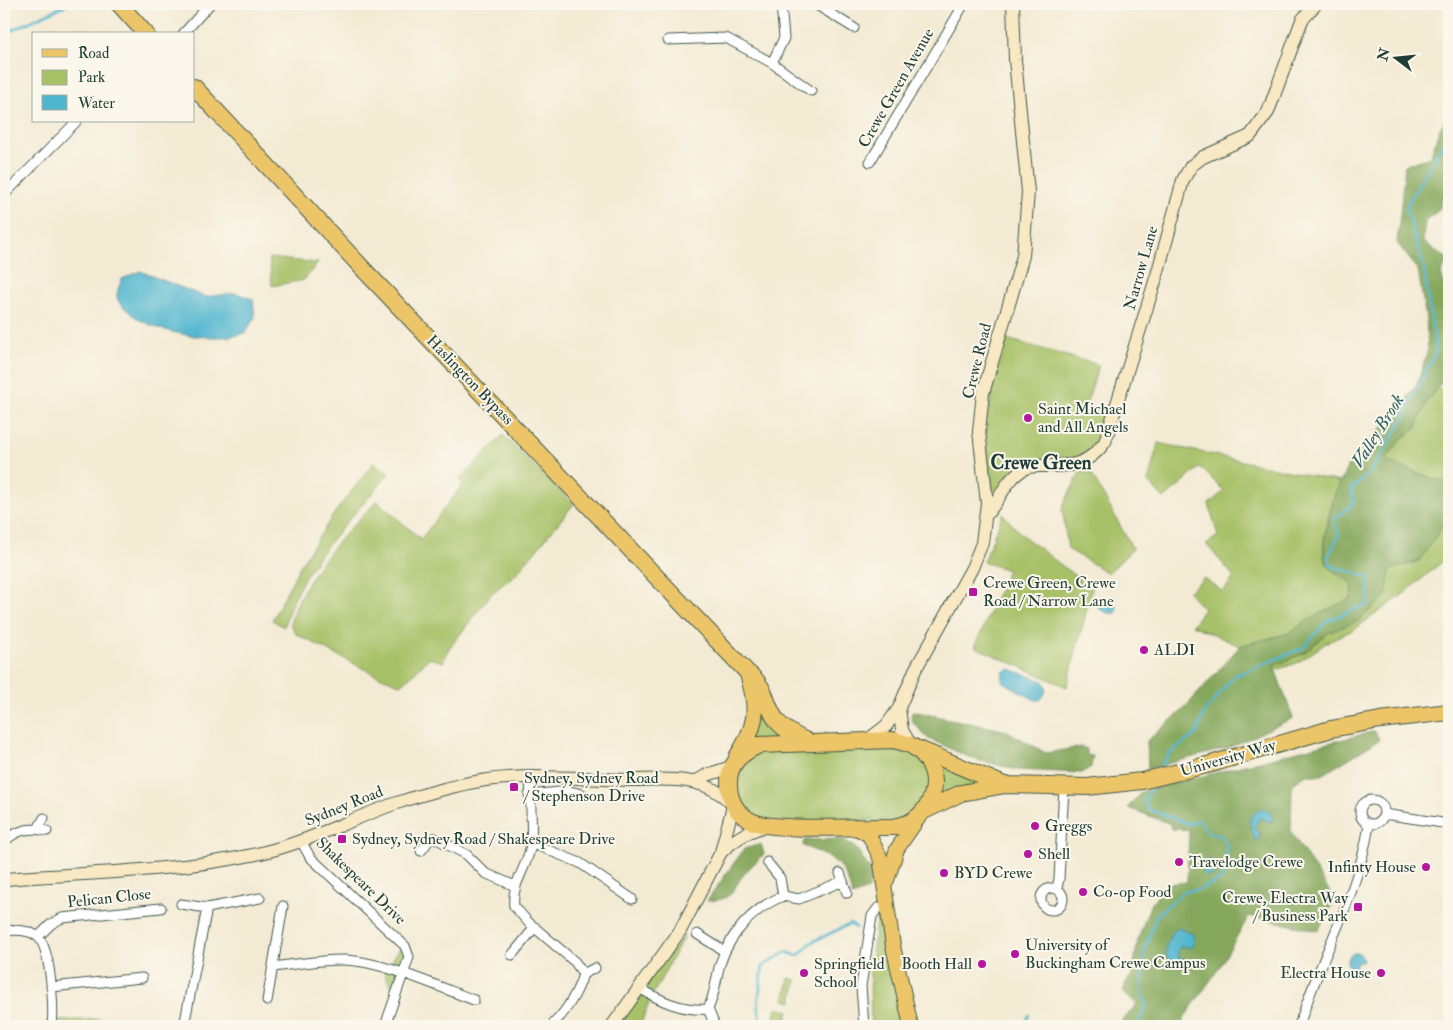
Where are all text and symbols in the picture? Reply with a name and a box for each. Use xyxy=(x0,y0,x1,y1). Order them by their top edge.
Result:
street label: Crewe Green Avenue xyxy=(854,24,938,151)
legend xyxy=(32,32,195,122)
north arrow xyxy=(1370,32,1420,82)
text: Road xyxy=(78,44,110,63)
text: N xyxy=(1374,46,1394,64)
text: Park xyxy=(78,68,105,87)
text: Water xyxy=(77,94,115,113)
street label: Narrow Lane xyxy=(1119,223,1163,312)
street label: Crewe Road xyxy=(958,321,996,401)
street label: Haslington Bypass xyxy=(421,331,518,430)
water label: Valley Brook xyxy=(1346,390,1410,472)
place label: Saint Michael and All Angels xyxy=(1038,399,1128,437)
marker: Saint Michael and All Angels xyxy=(1022,412,1034,424)
district label: Crewe Green xyxy=(991,451,1092,475)
place label: Crewe Green, Crewe Road / Narrow Lane xyxy=(983,573,1116,611)
marker: Crewe Green, Crewe Road / Narrow Lane xyxy=(967,586,979,598)
place label: ALDI xyxy=(1153,640,1195,660)
marker: ALDI xyxy=(1138,644,1150,656)
street label: University Way xyxy=(1178,735,1279,781)
place label: Sydney, Sydney Road / Stephenson Drive xyxy=(523,768,659,807)
street label: Sydney Road xyxy=(302,781,386,831)
marker: Sydney, Sydney Road / Stephenson Drive xyxy=(508,781,520,793)
place label: Greggs xyxy=(1045,816,1092,836)
marker: Greggs xyxy=(1029,820,1041,832)
place label: Sydney, Sydney Road / Shakespeare Drive xyxy=(352,829,615,850)
street label: Shakespeare Drive xyxy=(311,833,410,930)
marker: Sydney, Sydney Road / Shakespeare Drive xyxy=(336,833,348,845)
place label: Shell xyxy=(1038,844,1070,864)
marker: Shell xyxy=(1022,848,1034,860)
place label: Travelodge Crewe xyxy=(1189,852,1303,872)
marker: Travelodge Crewe xyxy=(1173,856,1185,868)
place label: Infinty House xyxy=(1328,857,1416,877)
marker: Infinty House xyxy=(1420,861,1432,873)
place label: BYD Crewe xyxy=(954,863,1033,883)
marker: BYD Crewe xyxy=(938,867,950,879)
place label: Co-op Food xyxy=(1093,882,1171,903)
street label: Pelican Close xyxy=(66,884,152,912)
marker: Co-op Food xyxy=(1077,886,1089,898)
place label: Crewe, Electra Way / Business Park xyxy=(1222,888,1349,926)
marker: Crewe, Electra Way / Business Park xyxy=(1352,901,1364,913)
place label: University of Buckingham Crewe Campus xyxy=(1025,935,1205,974)
marker: University of Buckingham Crewe Campus xyxy=(1009,948,1021,960)
place label: Springfield School xyxy=(814,954,885,992)
place label: Booth Hall xyxy=(901,954,972,974)
marker: Booth Hall xyxy=(976,958,988,970)
place label: Electra House xyxy=(1280,963,1371,983)
marker: Springfield School xyxy=(798,967,810,979)
marker: Electra House xyxy=(1375,967,1387,979)

